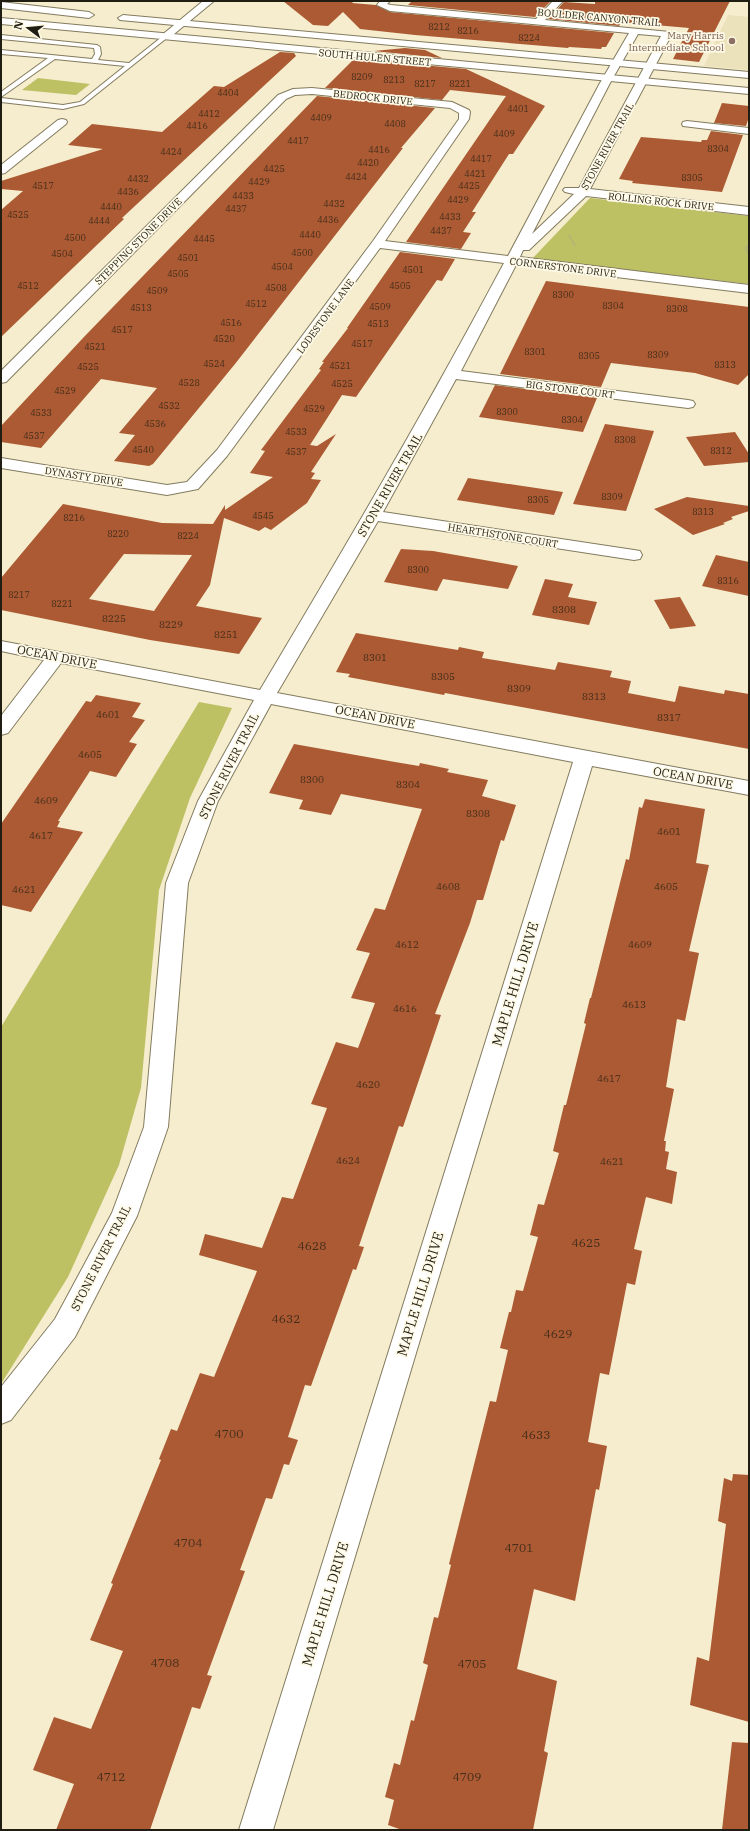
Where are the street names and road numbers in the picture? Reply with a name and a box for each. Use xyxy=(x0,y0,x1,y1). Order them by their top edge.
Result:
street label: BOULDER CANYON TRAIL xyxy=(537,6,661,29)
street label: SOUTH HULEN STREET xyxy=(318,46,432,69)
street label: BEDROCK DRIVE xyxy=(332,87,414,108)
street label: STONE RIVER TRAIL xyxy=(578,100,637,192)
street label: ROLLING ROCK DRIVE xyxy=(607,189,715,214)
street label: STEPPING STONE DRIVE xyxy=(92,195,185,288)
street label: CORNERSTONE DRIVE xyxy=(509,255,617,280)
street label: LODESTONE LANE xyxy=(294,276,357,356)
street label: BIG STONE COURT xyxy=(525,378,616,401)
street label: STONE RIVER TRAIL xyxy=(354,430,425,539)
street label: DYNASTY DRIVE xyxy=(44,464,124,489)
street label: HEARTHSTONE COURT xyxy=(447,520,560,551)
street label: OCEAN DRIVE xyxy=(16,641,98,672)
street label: OCEAN DRIVE xyxy=(334,701,416,732)
street label: STONE RIVER TRAIL xyxy=(195,710,262,821)
street label: OCEAN DRIVE xyxy=(652,763,734,792)
street label: MAPLE HILL DRIVE xyxy=(487,920,543,1048)
street label: STONE RIVER TRAIL xyxy=(67,1202,134,1313)
street label: MAPLE HILL DRIVE xyxy=(392,1230,448,1358)
street label: MAPLE HILL DRIVE xyxy=(297,1540,353,1668)

